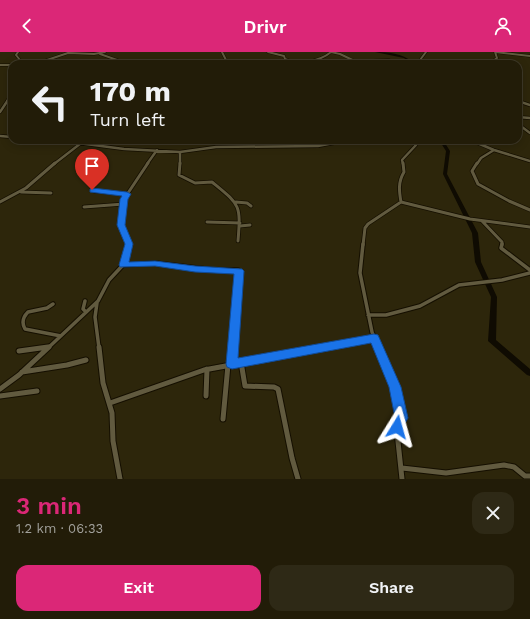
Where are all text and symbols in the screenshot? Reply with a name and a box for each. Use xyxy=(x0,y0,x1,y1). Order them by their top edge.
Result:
icon: back xyxy=(16,15,38,37)
icon: person xyxy=(492,15,514,37)
text: Drivr xyxy=(244,16,286,37)
text: 170 m xyxy=(90,75,171,108)
icon: left xyxy=(24,76,76,128)
text: Turn left xyxy=(90,109,165,130)
pin xyxy=(75,149,109,190)
icon: arrive xyxy=(81,155,103,177)
position arrow xyxy=(376,406,418,448)
text: 3 min xyxy=(16,492,82,520)
button: close xyxy=(472,492,514,534)
text: 1.2 km · 06:33 xyxy=(16,521,103,536)
button: Exit xyxy=(16,565,261,611)
button: Share xyxy=(269,565,514,611)

